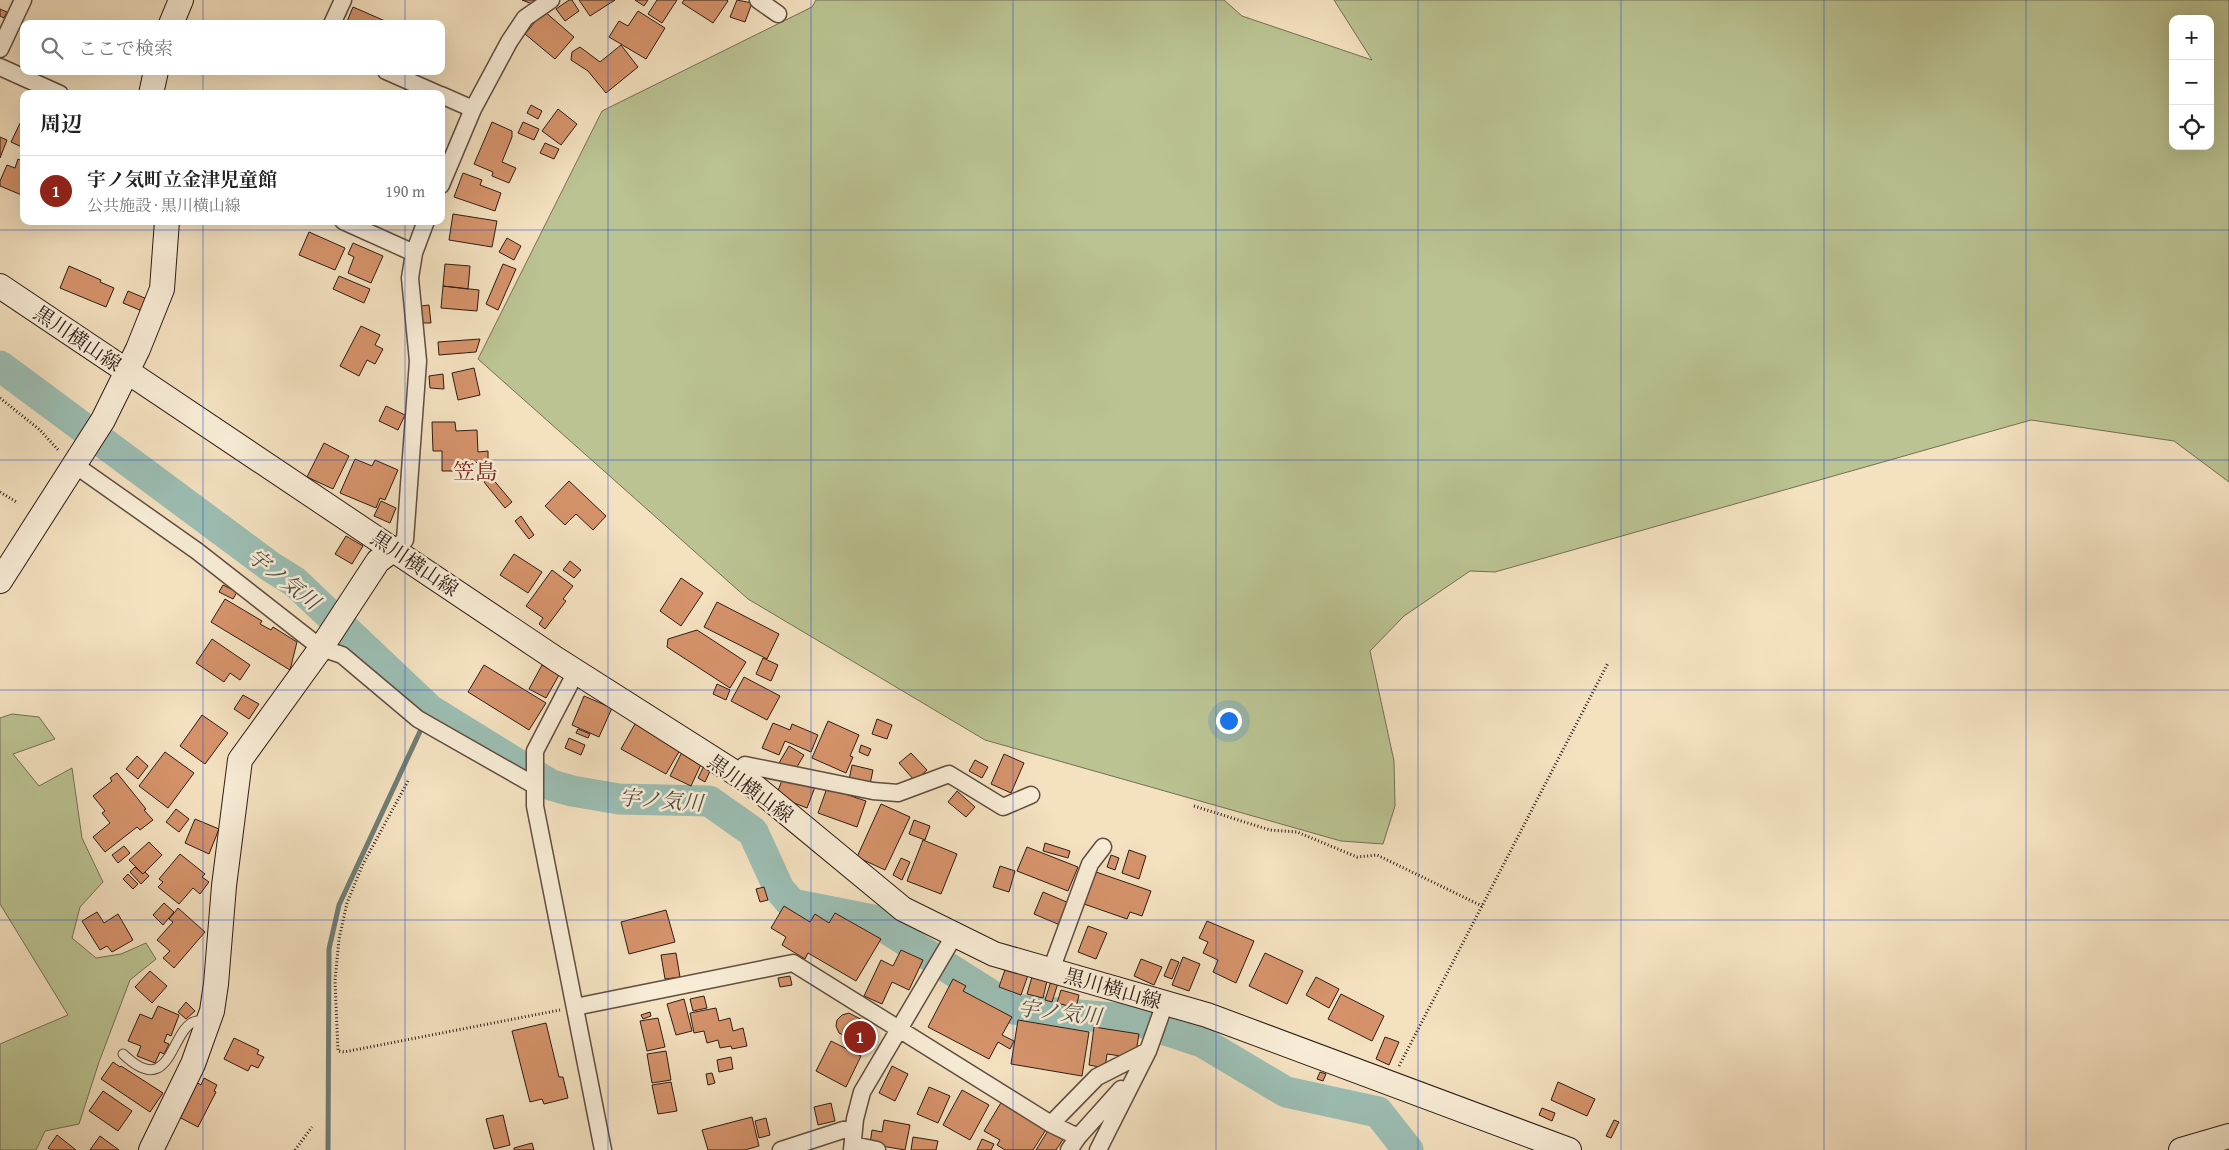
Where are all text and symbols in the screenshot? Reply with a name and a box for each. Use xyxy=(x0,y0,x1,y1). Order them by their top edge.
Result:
map controls xyxy=(2169,15,2214,150)
button: + xyxy=(2169,15,2214,60)
search box xyxy=(20,20,445,75)
icon: search xyxy=(38,34,66,62)
text: ここで検索 xyxy=(78,34,173,62)
button: − xyxy=(2169,60,2214,105)
button: locate xyxy=(2169,105,2214,150)
text: 周辺 xyxy=(40,108,82,139)
text: 宇ノ気町立金津児童館 xyxy=(87,165,277,193)
text: 1 xyxy=(52,179,60,203)
text: 190 m xyxy=(385,179,425,203)
text: 公共施設 · 黒川横山線 xyxy=(87,193,241,217)
street label: 黒川横山線 xyxy=(28,298,128,378)
district label: 笠島 xyxy=(453,455,497,487)
street label: 黒川横山線 xyxy=(365,523,465,603)
water label: 宇ノ気川 xyxy=(241,541,328,618)
your location xyxy=(1216,708,1242,734)
street label: 黒川横山線 xyxy=(702,747,800,829)
water label: 宇ノ気川 xyxy=(618,782,706,819)
street label: 黒川横山線 xyxy=(1061,960,1165,1016)
water label: 宇ノ気川 xyxy=(1017,992,1105,1032)
pin: 1 xyxy=(844,1018,876,1056)

